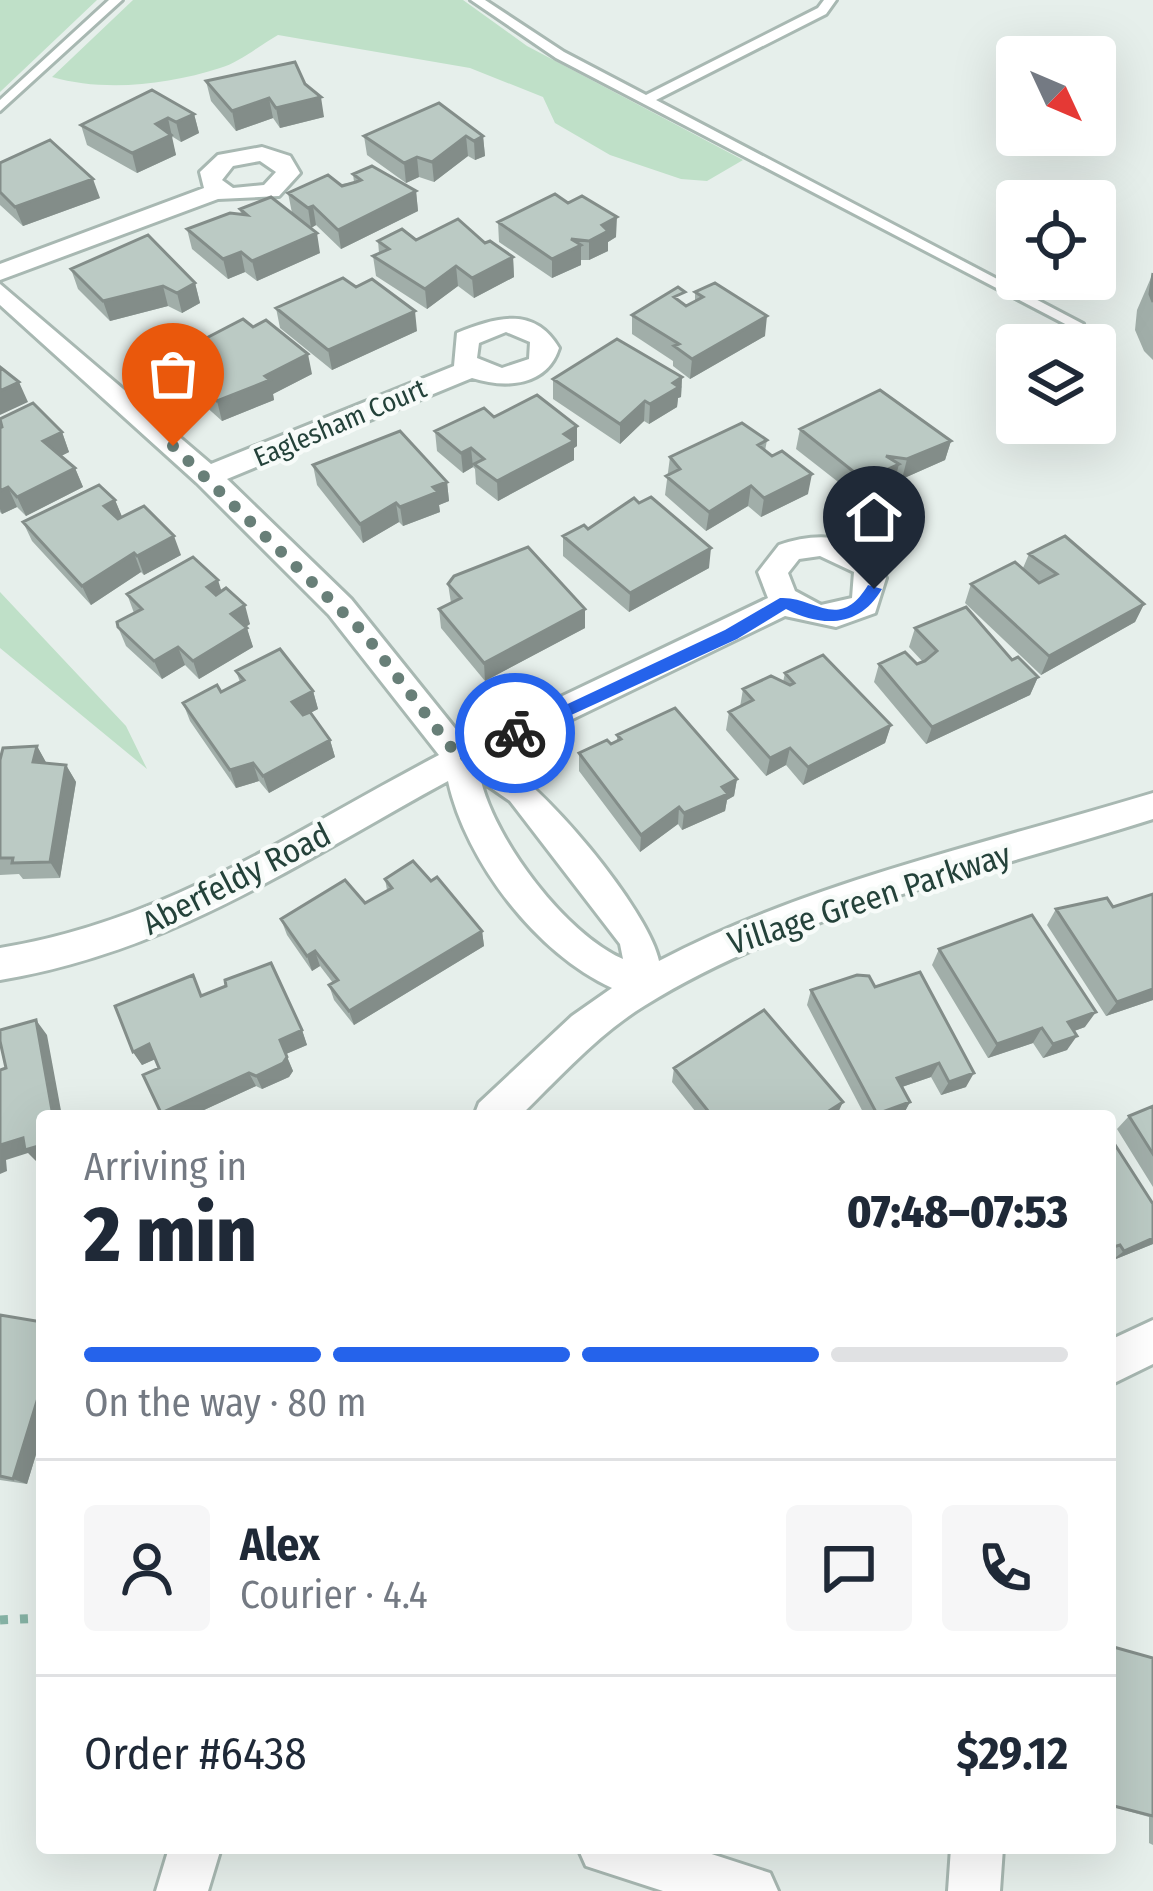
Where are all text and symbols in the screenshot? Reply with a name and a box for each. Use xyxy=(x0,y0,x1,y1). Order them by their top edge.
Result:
north arrow xyxy=(996,36,1116,156)
map controls xyxy=(996,36,1116,444)
button: locate xyxy=(996,180,1116,300)
pin xyxy=(122,323,224,446)
button: layers xyxy=(996,324,1116,444)
icon: bag xyxy=(140,341,206,407)
street label: Eaglesham Court xyxy=(249,372,431,474)
pin xyxy=(823,466,925,589)
icon: home xyxy=(841,484,907,550)
courier xyxy=(455,673,575,793)
icon: bike xyxy=(482,700,548,766)
street label: Aberfeldy Road xyxy=(136,814,337,943)
street label: Village Green Parkway xyxy=(723,834,1016,964)
text: Arriving in xyxy=(84,1144,247,1190)
text: 07:48–07:53 xyxy=(847,1185,1068,1239)
text: 2 min xyxy=(84,1188,257,1282)
text: On the way · 80 m xyxy=(84,1380,366,1426)
button: person xyxy=(84,1505,210,1631)
button: chat xyxy=(786,1505,912,1631)
button: phone xyxy=(942,1505,1068,1631)
text: Alex xyxy=(240,1518,320,1572)
text: Courier · 4.4 xyxy=(240,1572,428,1618)
text: Order #6438 xyxy=(84,1727,307,1781)
text: $29.12 xyxy=(956,1727,1068,1781)

